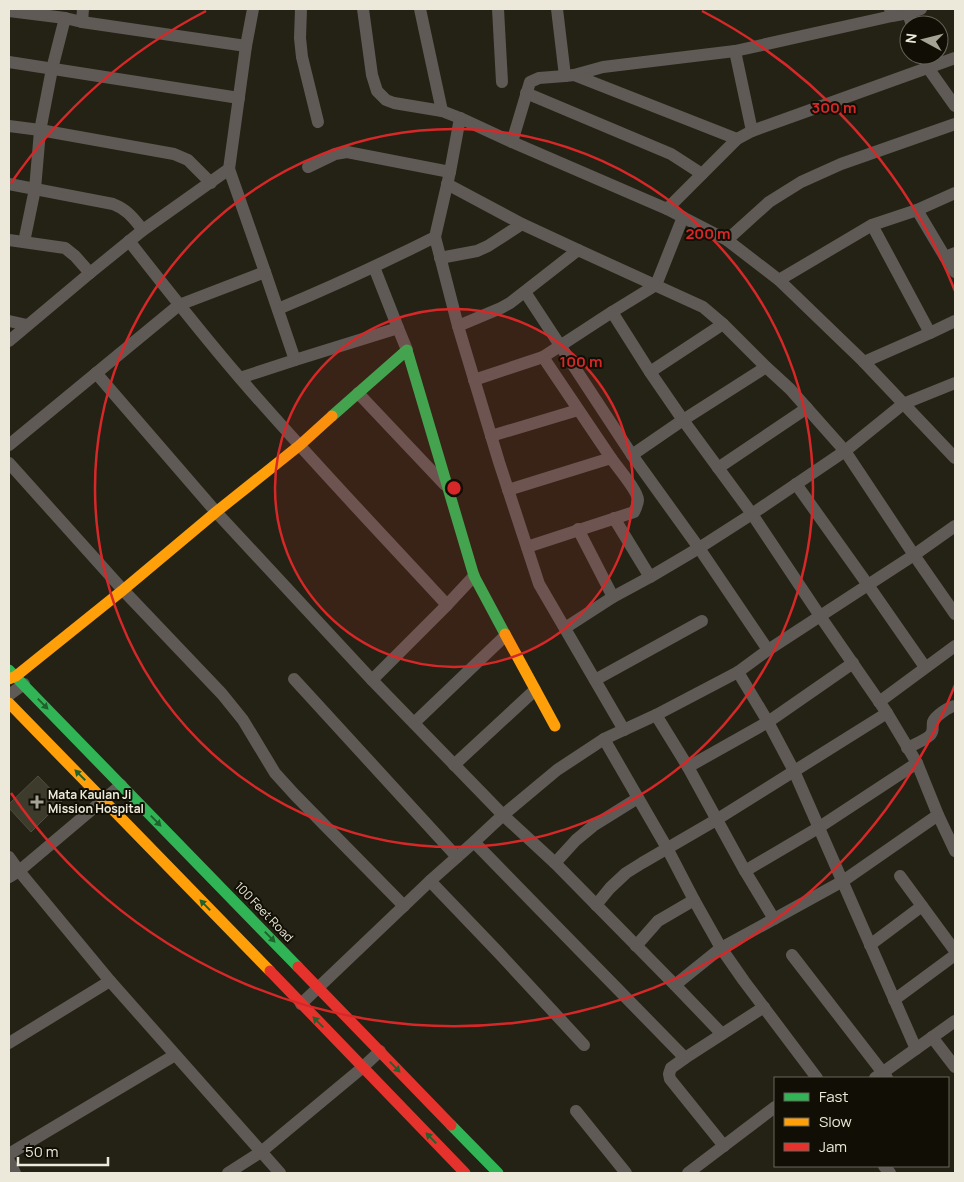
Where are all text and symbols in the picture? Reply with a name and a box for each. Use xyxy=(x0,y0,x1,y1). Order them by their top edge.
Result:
north arrow xyxy=(899,15,949,65)
text: N xyxy=(901,32,921,45)
text: 300 m xyxy=(812,97,856,118)
text: 200 m xyxy=(685,223,731,244)
text: 100 m xyxy=(560,351,602,372)
centre of rings xyxy=(445,479,463,497)
one-way arrow xyxy=(37,698,49,710)
one-way arrow xyxy=(74,769,86,781)
place label: Mata Kaulan Ji Mission Hospital xyxy=(48,786,144,817)
marker: Mata Kaulan Ji Mission Hospital xyxy=(30,795,44,809)
one-way arrow xyxy=(150,815,162,827)
street label: 100 Feet Road xyxy=(231,878,297,945)
one-way arrow xyxy=(199,899,211,911)
one-way arrow xyxy=(263,931,275,943)
one-way arrow xyxy=(312,1016,324,1028)
one-way arrow xyxy=(389,1060,401,1072)
legend xyxy=(774,1077,949,1167)
text: Fast xyxy=(819,1086,848,1107)
text: Slow xyxy=(819,1111,852,1132)
one-way arrow xyxy=(425,1133,437,1145)
scale bar xyxy=(18,1134,108,1166)
text: Jam xyxy=(819,1136,847,1157)
text: 50 m xyxy=(25,1141,59,1162)

